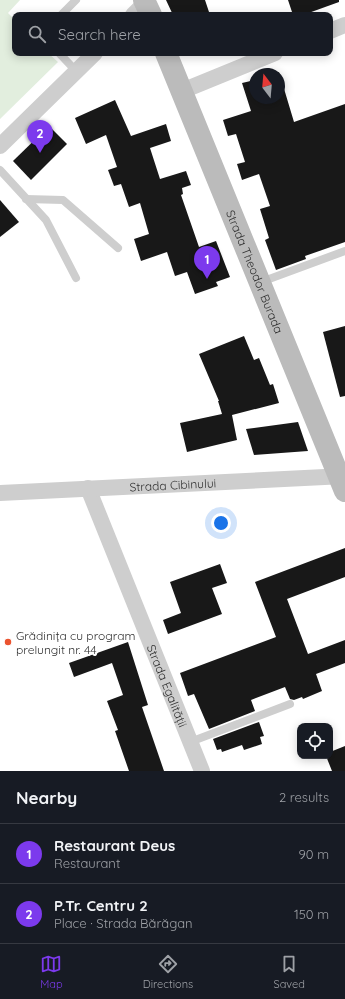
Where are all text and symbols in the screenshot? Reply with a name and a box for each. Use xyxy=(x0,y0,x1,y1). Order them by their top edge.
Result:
search box xyxy=(12,12,333,56)
icon: search xyxy=(26,23,48,45)
text: Search here xyxy=(58,25,141,44)
north arrow xyxy=(249,68,285,104)
pin: 2 xyxy=(27,120,53,153)
street label: Strada Theodor Burada xyxy=(223,208,287,335)
pin: 1 xyxy=(194,246,220,279)
street label: Strada Cibinului xyxy=(129,475,216,494)
your location xyxy=(211,513,231,533)
place label: Grădinița cu program prelungit nr. 44 xyxy=(16,628,135,657)
marker: Grădinița cu program prelungit nr. 44 xyxy=(3,637,13,647)
street label: Strada Egalității xyxy=(144,642,191,729)
map controls xyxy=(297,723,333,759)
button: locate xyxy=(297,723,333,759)
text: Nearby xyxy=(16,787,77,808)
text: 2 results xyxy=(279,789,329,805)
text: Restaurant Deus xyxy=(54,836,175,855)
text: 1 xyxy=(26,846,32,862)
text: 90 m xyxy=(299,846,329,862)
text: Restaurant xyxy=(54,855,120,871)
text: P.Tr. Centru 2 xyxy=(54,896,148,915)
text: 2 xyxy=(25,906,33,922)
text: 150 m xyxy=(294,906,329,922)
text: Place · Strada Bărăgan xyxy=(54,915,193,931)
tab: Map xyxy=(40,953,63,991)
tab: Directions xyxy=(143,953,193,991)
tab: Saved xyxy=(273,953,305,991)

